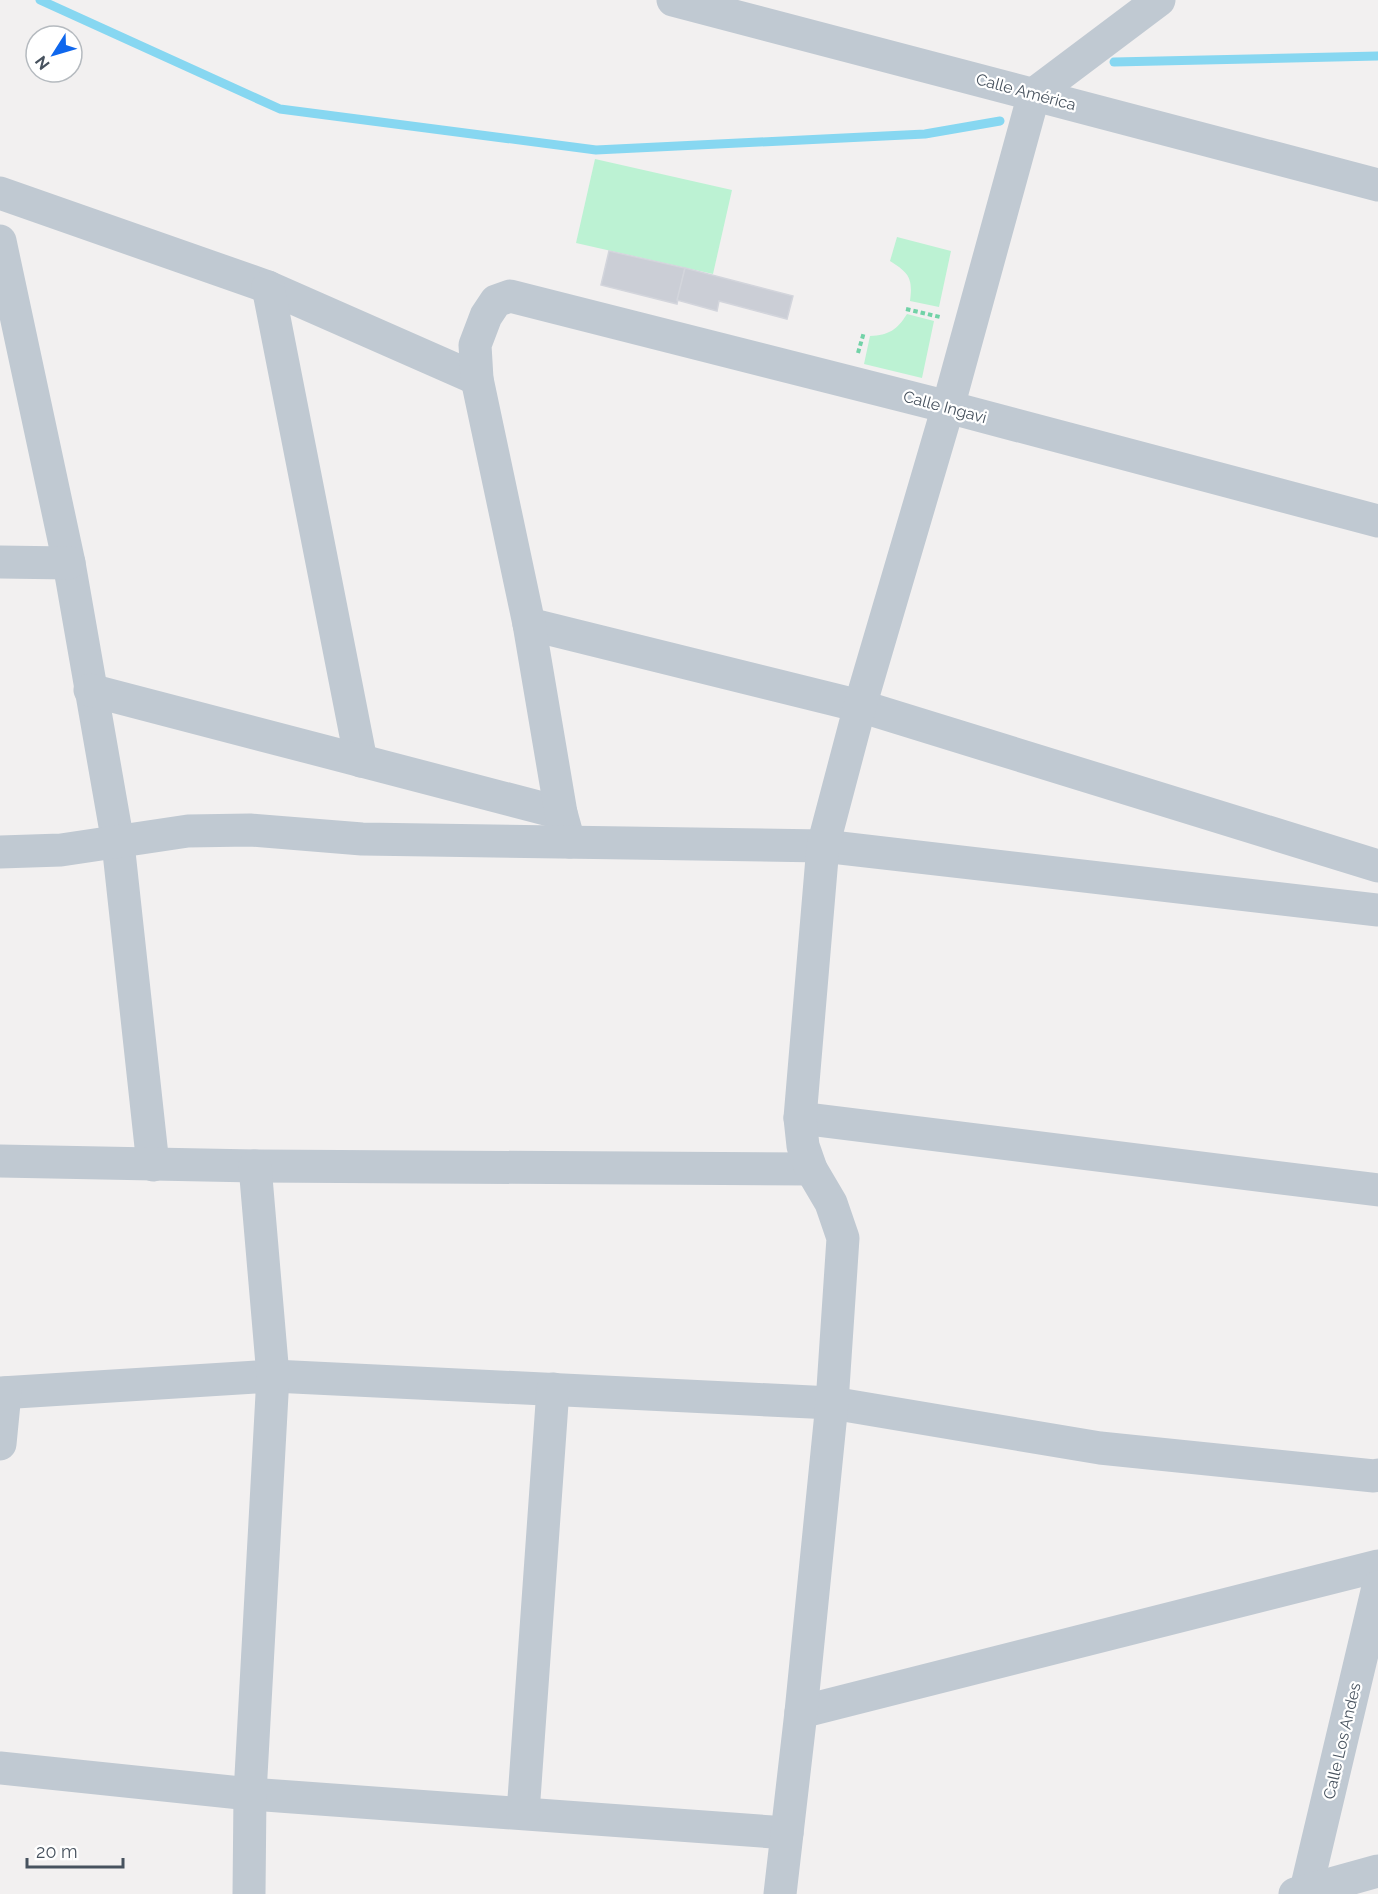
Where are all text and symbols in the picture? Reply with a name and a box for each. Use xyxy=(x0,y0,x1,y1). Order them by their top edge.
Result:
north arrow xyxy=(24,24,84,84)
text: N xyxy=(31,52,54,73)
street label: Calle América xyxy=(974,70,1078,114)
street label: Calle Ingavi xyxy=(901,387,989,427)
street label: Calle Los Andes xyxy=(1319,1681,1365,1801)
scale bar xyxy=(27,1831,123,1869)
text: 20 m xyxy=(36,1841,78,1862)

